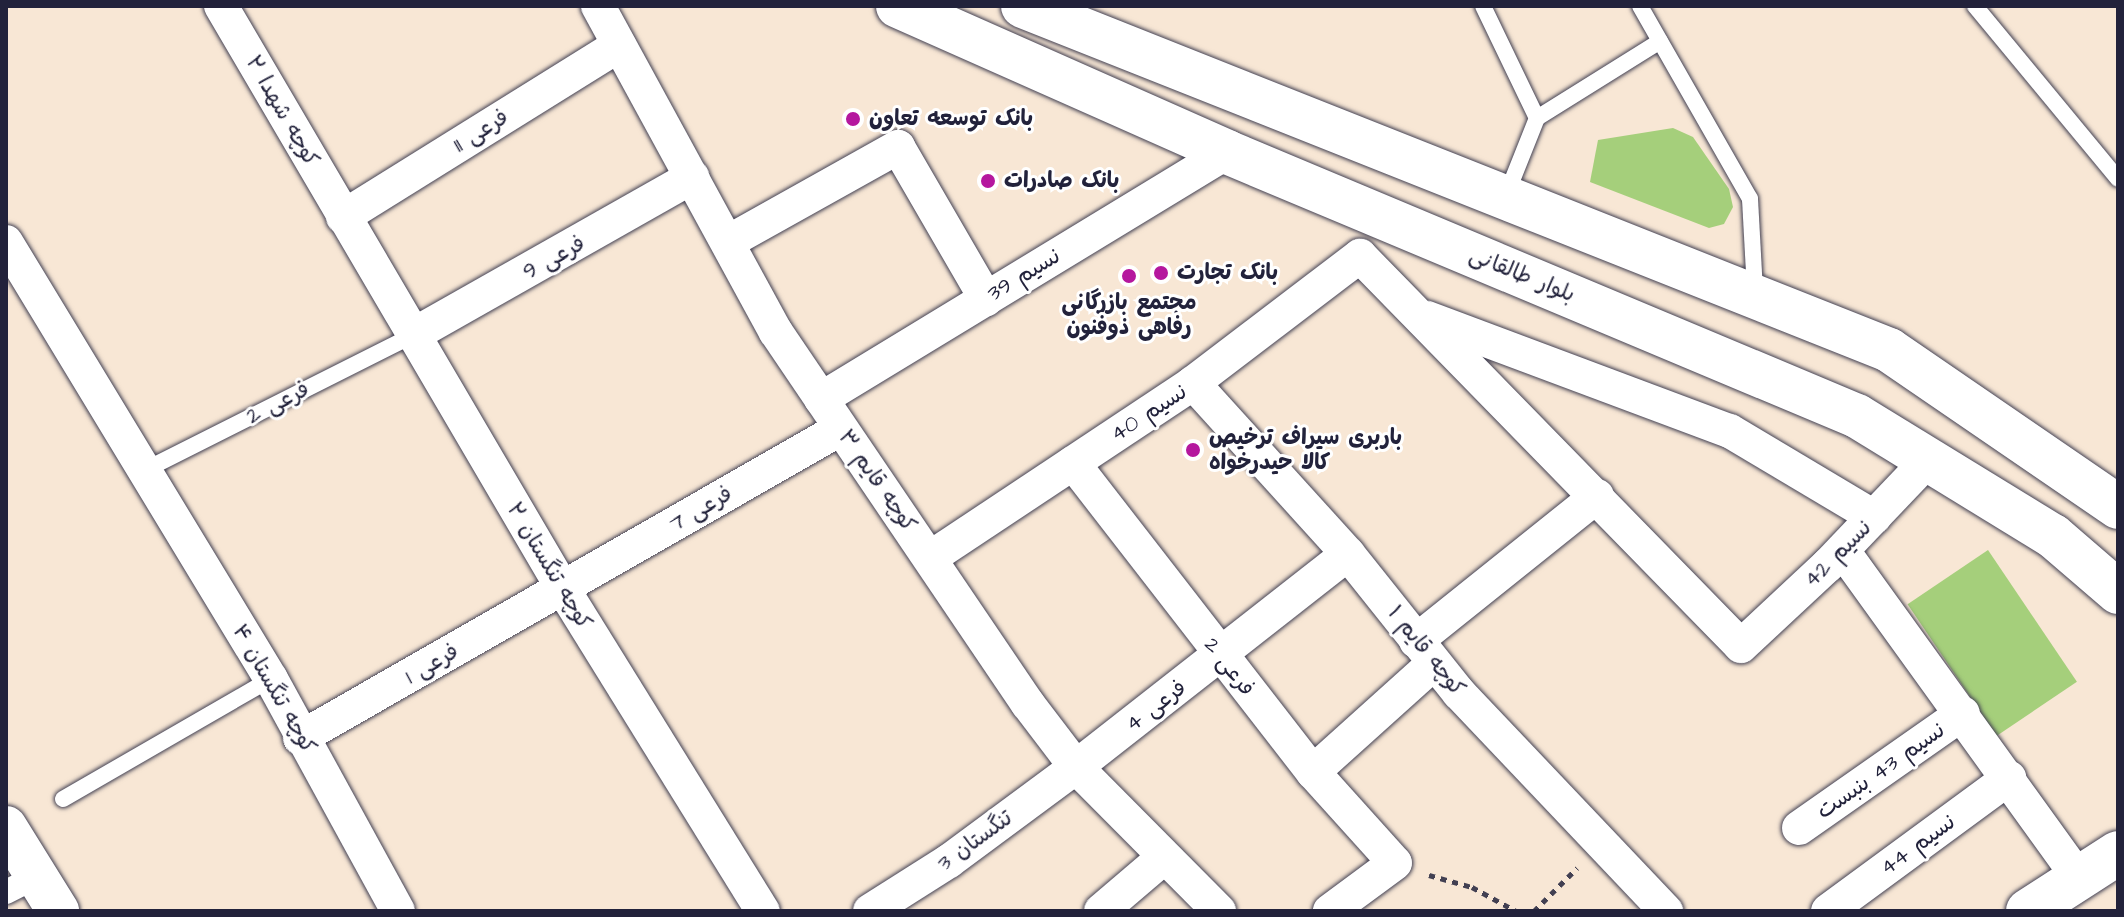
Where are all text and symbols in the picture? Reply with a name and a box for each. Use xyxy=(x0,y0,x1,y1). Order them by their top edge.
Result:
street label: کوچه شهدا ۲ xyxy=(240,51,324,171)
street label: فرعی 11 xyxy=(449,104,513,158)
place label: بانک توسعه تعاون xyxy=(869,106,1033,132)
marker: بانک توسعه تعاون xyxy=(844,110,862,128)
place label: بانک صادرات xyxy=(1004,168,1119,194)
marker: بانک صادرات xyxy=(979,172,997,190)
street label: فرعی 9 xyxy=(518,230,590,286)
street label: بلوار طالقانی xyxy=(1465,242,1579,308)
street label: نسیم 39 xyxy=(983,243,1065,307)
place label: بانک تجارت xyxy=(1177,260,1278,286)
marker: بانک تجارت xyxy=(1152,264,1170,282)
marker: مجتمع بازرگانی رفاهی ذوفنون xyxy=(1120,267,1138,285)
place label: مجتمع بازرگانی رفاهی ذوفنون xyxy=(1062,289,1196,340)
street label: فرعی 2 xyxy=(242,376,314,430)
street label: نسیم 40 xyxy=(1106,379,1192,447)
place label: باربری سیراف ترخیص کالا حیدرخواه xyxy=(1209,424,1402,476)
street label: کوچه قایم ۳ xyxy=(832,425,922,537)
marker: باربری سیراف ترخیص کالا حیدرخواه xyxy=(1184,441,1202,459)
street label: فرعی 7 xyxy=(665,481,737,537)
street label: کوچه تنگستان ۲ xyxy=(501,498,597,634)
street label: نسیم 42 xyxy=(1799,515,1877,593)
street label: کوچه قایم ۱ xyxy=(1382,600,1470,702)
street label: کوچه تنگستان ۴ xyxy=(226,620,322,758)
street label: فرعی 2 xyxy=(1198,633,1260,701)
street label: فرعی 1 xyxy=(401,638,463,690)
street label: فرعی 4 xyxy=(1120,675,1192,737)
street label: نسیم 43 بنبست xyxy=(1812,717,1950,825)
street label: تنگستان 3 xyxy=(932,805,1018,877)
street label: نسیم 44 xyxy=(1875,809,1961,881)

